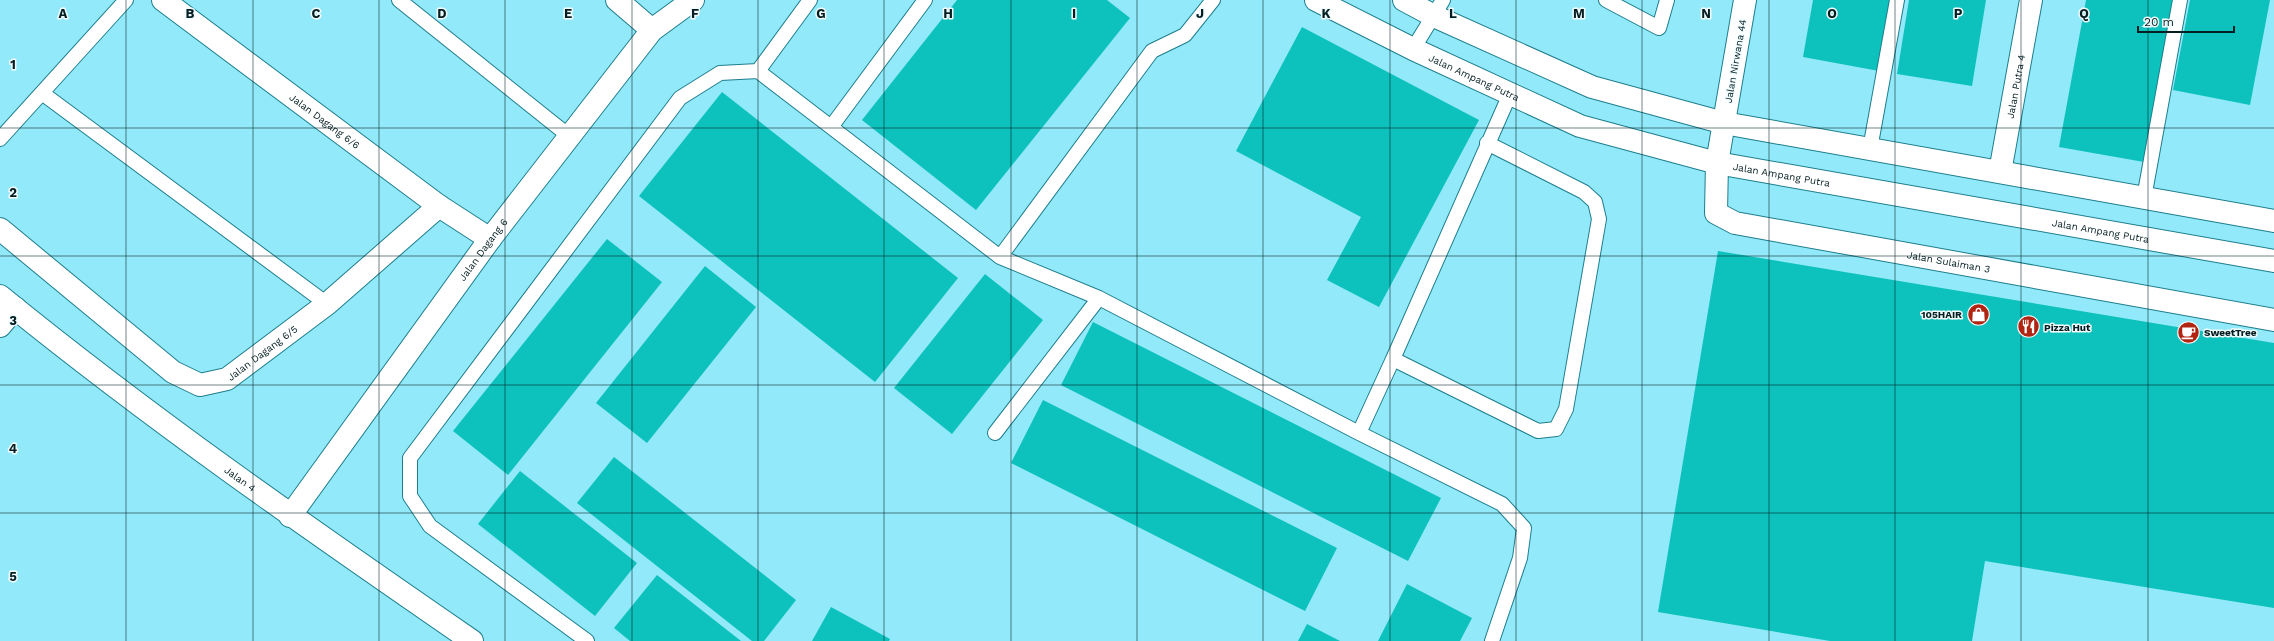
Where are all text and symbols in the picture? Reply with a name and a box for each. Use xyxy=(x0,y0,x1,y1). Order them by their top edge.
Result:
text: A xyxy=(59,6,68,21)
text: B xyxy=(186,6,195,21)
text: C xyxy=(312,6,321,21)
text: D xyxy=(437,6,447,21)
text: E xyxy=(564,6,572,21)
text: F xyxy=(691,6,699,21)
text: G xyxy=(816,6,826,21)
text: H xyxy=(943,6,953,21)
text: I xyxy=(1072,6,1076,21)
text: J xyxy=(1196,6,1204,21)
text: K xyxy=(1321,6,1331,21)
text: L xyxy=(1449,6,1457,21)
text: M xyxy=(1573,6,1585,21)
text: N xyxy=(1701,6,1711,21)
text: O xyxy=(1827,6,1837,21)
text: P xyxy=(1954,6,1963,21)
text: Q xyxy=(2079,6,2089,21)
scale bar xyxy=(2138,8,2234,34)
text: 20 m xyxy=(2144,15,2174,29)
street label: Jalan Nirwana 44 xyxy=(1723,18,1748,104)
street label: Jalan Ampang Putra xyxy=(1427,52,1521,103)
street label: Jalan Putra 4 xyxy=(2005,54,2027,119)
text: 1 xyxy=(10,57,16,72)
street label: Jalan Dagang 6/6 xyxy=(287,91,362,151)
street label: Jalan Ampang Putra xyxy=(1732,161,1831,189)
text: 2 xyxy=(9,185,17,200)
street label: Jalan Dagang 6 xyxy=(457,217,510,283)
street label: Jalan Ampang Putra xyxy=(2051,217,2150,245)
street label: Jalan Sulaiman 3 xyxy=(1906,249,1991,275)
shop icon: 105HAIR xyxy=(1965,301,1991,327)
place label: 105HAIR xyxy=(1921,309,1962,320)
text: 3 xyxy=(9,313,17,328)
restaurant icon: Pizza Hut xyxy=(2015,314,2041,340)
cafe icon: SweetTree xyxy=(2176,319,2202,345)
place label: Pizza Hut xyxy=(2044,322,2091,333)
street label: Jalan Dagang 6/5 xyxy=(225,323,300,383)
place label: SweetTree xyxy=(2204,327,2257,338)
text: 4 xyxy=(9,441,18,456)
street label: Jalan 4 xyxy=(222,464,258,494)
text: 5 xyxy=(9,569,17,584)

